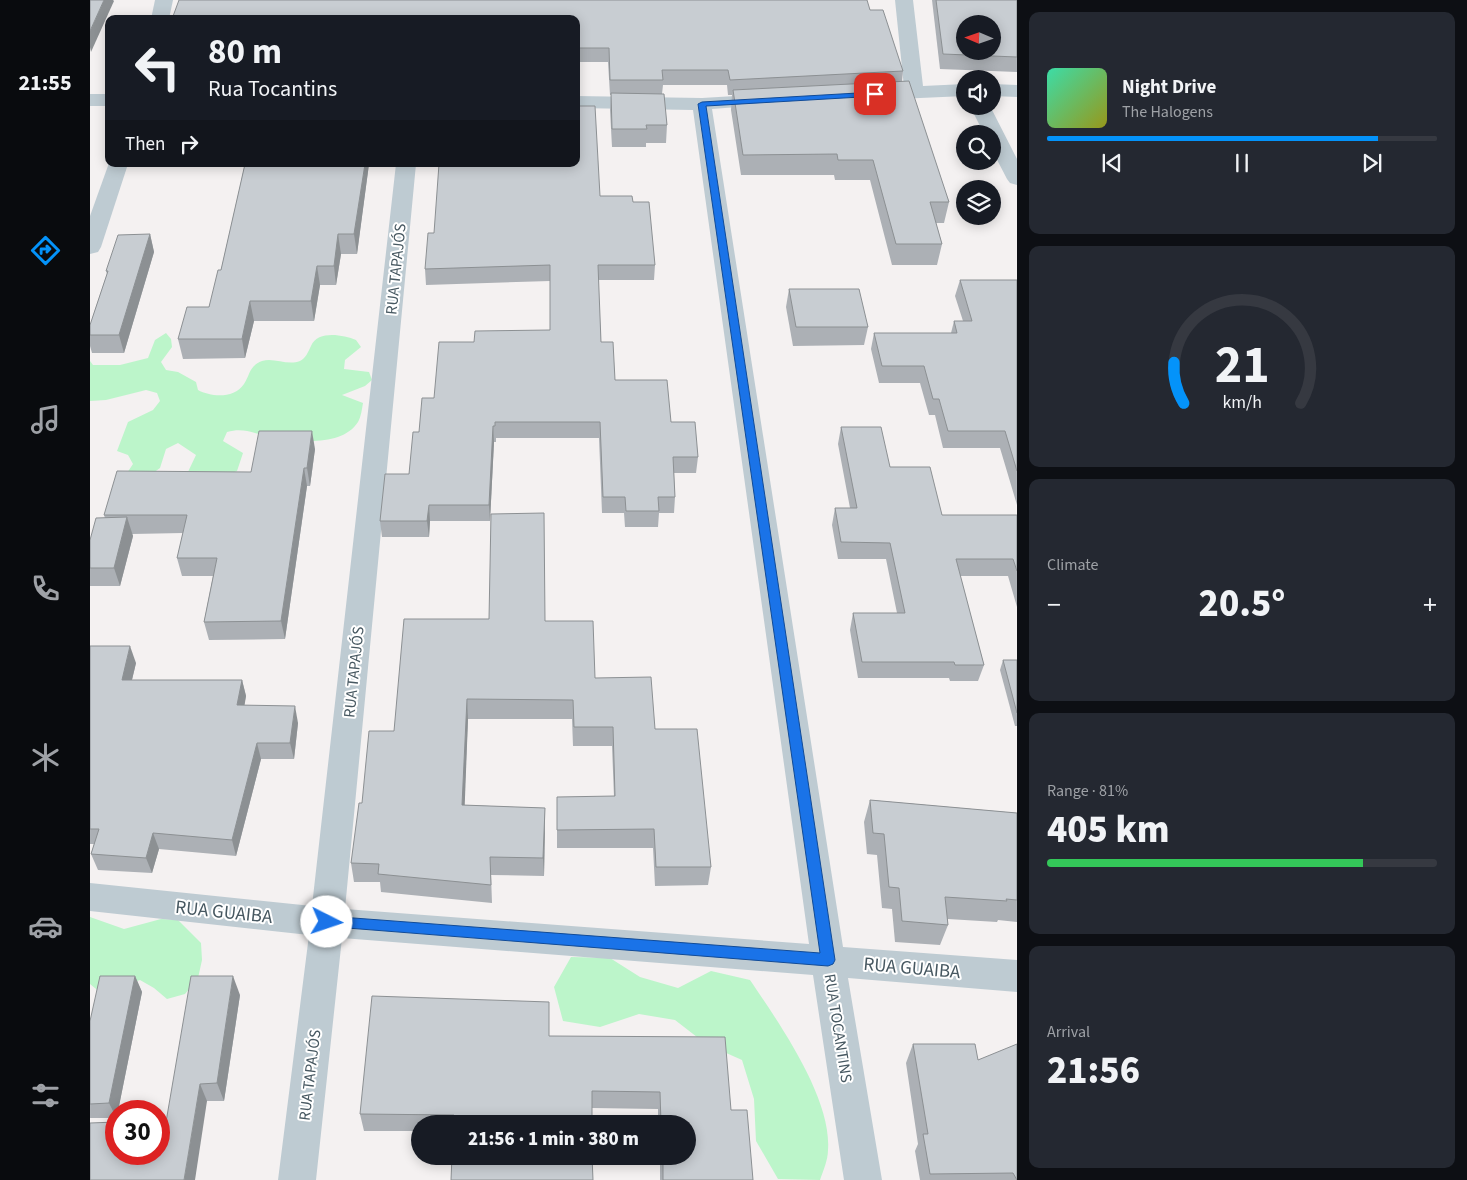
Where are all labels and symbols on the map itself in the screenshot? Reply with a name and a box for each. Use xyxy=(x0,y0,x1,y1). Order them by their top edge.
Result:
north arrow xyxy=(956,15,1001,60)
pin xyxy=(854,73,896,115)
street label: RUA TAPAJÓS xyxy=(380,222,412,316)
street label: RUA TAPAJÓS xyxy=(338,625,370,719)
street label: RUA GUAIBA xyxy=(174,894,274,931)
position arrow xyxy=(300,895,352,947)
street label: RUA GUAIBA xyxy=(862,951,962,986)
street label: RUA TOCANTINS xyxy=(819,972,857,1084)
street label: RUA TAPAJÓS xyxy=(293,1028,326,1122)
speed limit sign: 30 xyxy=(105,1100,170,1165)

